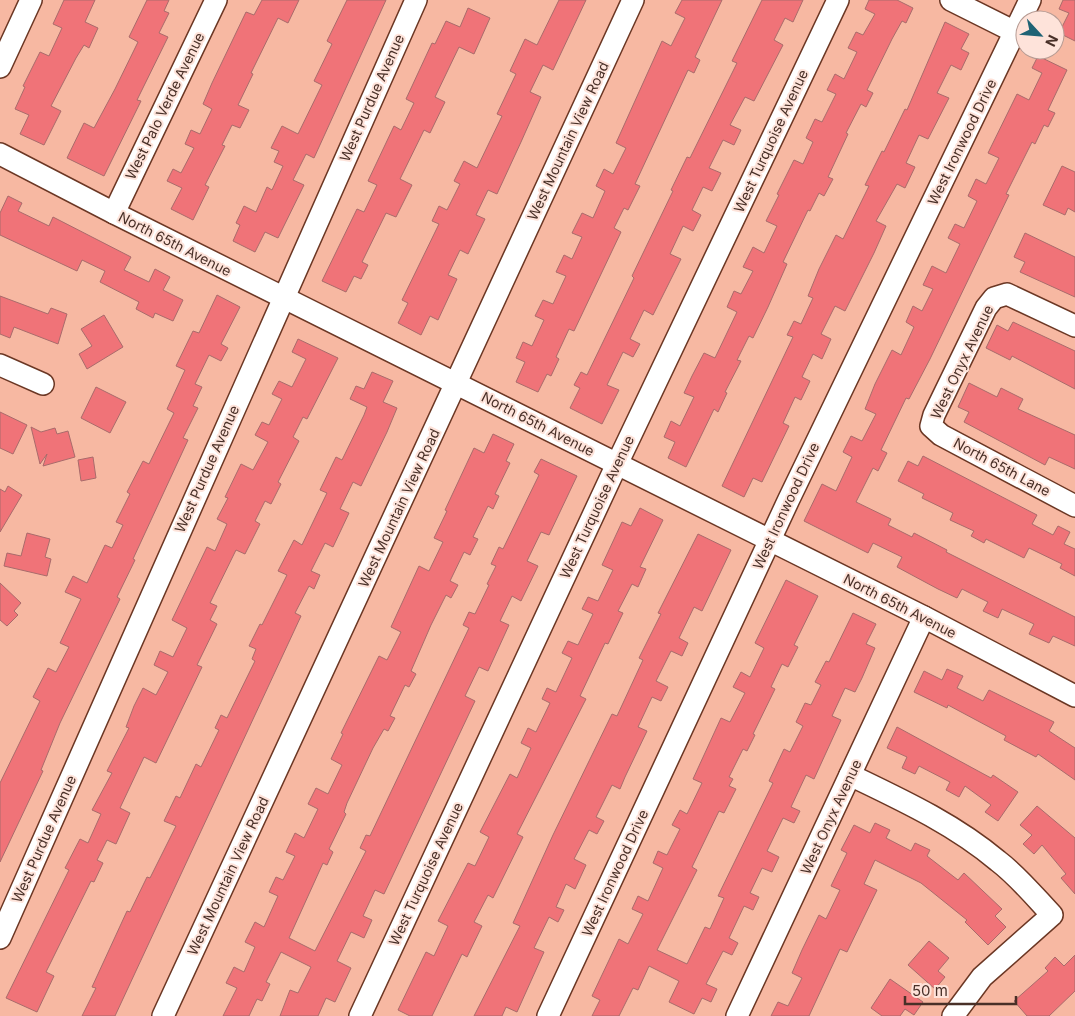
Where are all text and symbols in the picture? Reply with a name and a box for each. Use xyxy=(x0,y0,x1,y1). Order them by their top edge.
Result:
north arrow xyxy=(1015,10,1065,60)
street label: West Palo Verde Avenue xyxy=(121,29,208,182)
street label: West Purdue Avenue xyxy=(336,32,407,164)
text: N xyxy=(1042,32,1062,49)
street label: West Mountain View Road xyxy=(523,59,612,223)
street label: West Turquoise Avenue xyxy=(730,67,811,215)
street label: West Ironwood Drive xyxy=(924,76,999,207)
street label: North 65th Avenue xyxy=(116,208,235,279)
street label: West Onyx Avenue xyxy=(927,302,996,421)
street label: North 65th Avenue xyxy=(479,388,598,459)
street label: West Purdue Avenue xyxy=(171,403,242,535)
street label: West Mountain View Road xyxy=(354,426,443,590)
street label: West Turquoise Avenue xyxy=(556,433,637,581)
street label: North 65th Lane xyxy=(951,434,1054,499)
street label: West Ironwood Drive xyxy=(749,440,822,572)
street label: North 65th Avenue xyxy=(841,570,960,641)
street label: West Onyx Avenue xyxy=(797,757,865,877)
street label: West Purdue Avenue xyxy=(8,773,79,905)
street label: West Mountain View Road xyxy=(183,794,272,958)
street label: West Turquoise Avenue xyxy=(385,800,466,948)
street label: West Ironwood Drive xyxy=(578,807,651,939)
scale bar xyxy=(905,974,1016,1006)
text: 50 m xyxy=(912,981,948,1000)

